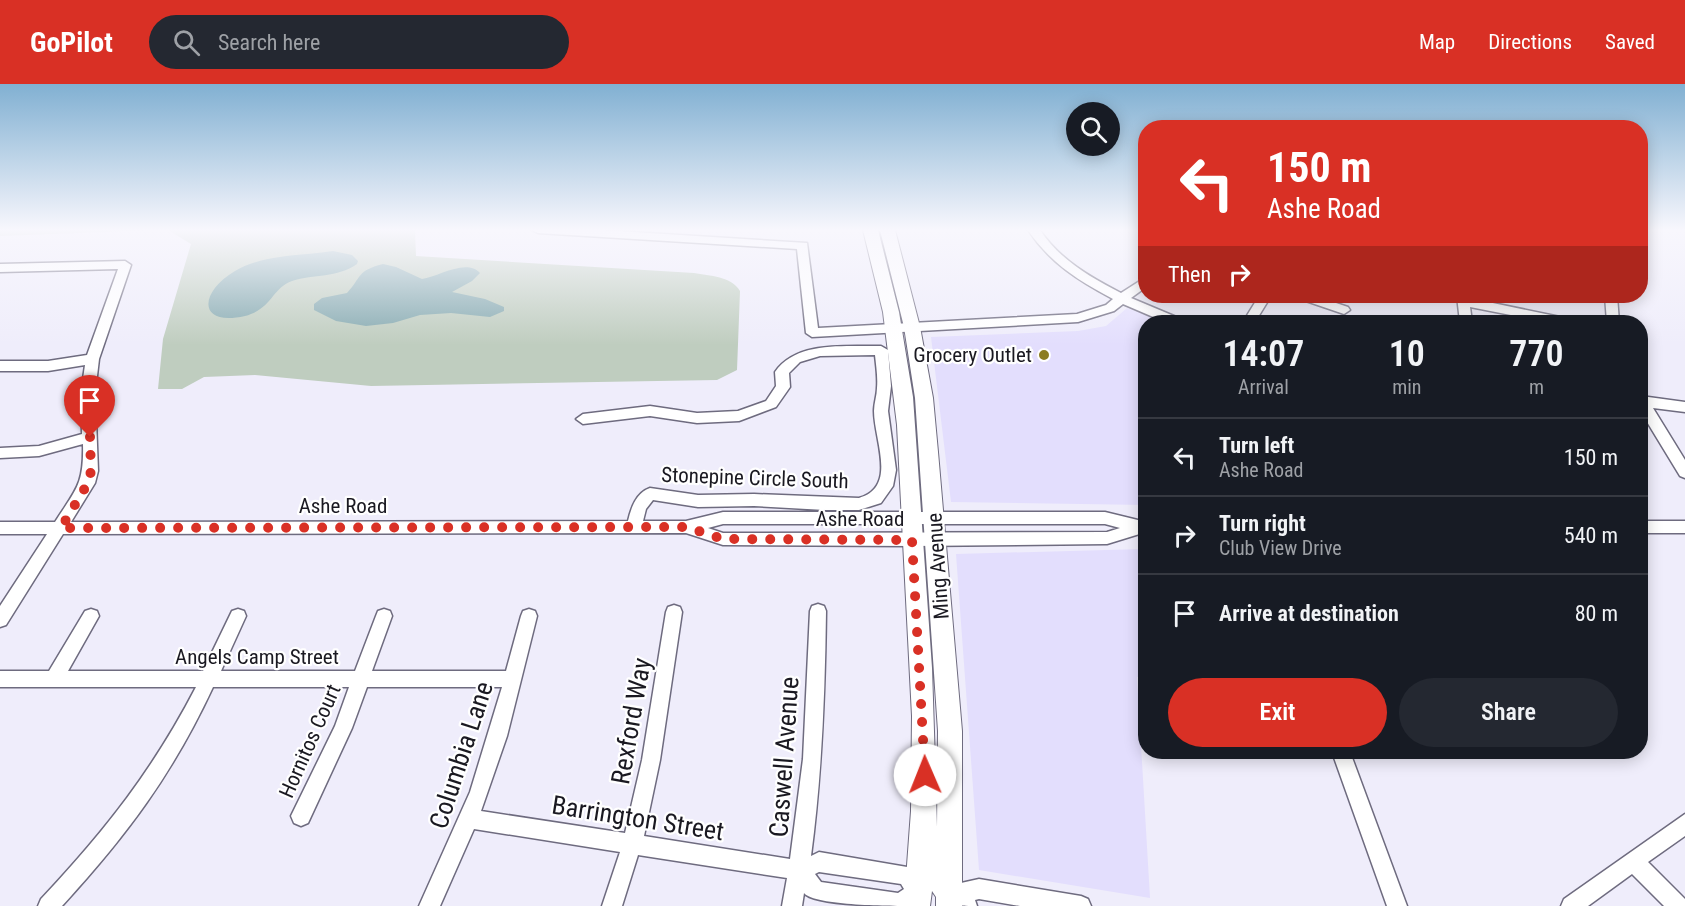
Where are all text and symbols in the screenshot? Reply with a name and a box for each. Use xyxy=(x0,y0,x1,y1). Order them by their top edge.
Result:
search box xyxy=(149,15,569,69)
text: GoPilot xyxy=(30,26,113,59)
icon: search xyxy=(170,26,203,59)
text: Search here xyxy=(218,30,320,55)
text: Map xyxy=(1419,30,1455,54)
text: Directions xyxy=(1488,30,1572,54)
text: Saved xyxy=(1605,30,1655,54)
map controls xyxy=(1066,102,1120,156)
button: search xyxy=(1066,102,1120,156)
text: 150 m xyxy=(1267,143,1372,192)
icon: left xyxy=(1168,144,1246,222)
text: Ashe Road xyxy=(1267,193,1381,225)
icon: right xyxy=(1223,258,1256,291)
text: Then xyxy=(1168,262,1211,287)
text: 14:07 xyxy=(1222,333,1304,375)
text: 10 xyxy=(1389,333,1425,375)
text: 770 xyxy=(1509,333,1564,375)
place label: Grocery Outlet xyxy=(913,343,1032,367)
marker: Grocery Outlet xyxy=(1037,348,1051,362)
pin xyxy=(64,375,115,437)
text: Arrival xyxy=(1238,375,1289,399)
text: min xyxy=(1392,375,1421,399)
text: m xyxy=(1529,375,1544,399)
icon: arrive xyxy=(73,384,106,417)
text: Turn left xyxy=(1219,433,1294,458)
icon: left xyxy=(1168,441,1201,474)
text: 150 m xyxy=(1564,445,1618,470)
text: Ashe Road xyxy=(1219,458,1303,482)
street label: Stonepine Circle South xyxy=(661,463,849,493)
street label: Ashe Road xyxy=(299,494,387,518)
street label: Ashe Road xyxy=(816,507,904,531)
text: Turn right xyxy=(1219,511,1306,536)
street label: Ming Avenue xyxy=(922,512,954,620)
icon: right xyxy=(1168,519,1201,552)
text: 540 m xyxy=(1564,523,1618,548)
text: Club View Drive xyxy=(1219,536,1342,560)
icon: arrive xyxy=(1168,597,1201,630)
text: Arrive at destination xyxy=(1219,601,1399,626)
text: 80 m xyxy=(1575,601,1618,626)
street label: Angels Camp Street xyxy=(175,645,339,669)
street label: Rexford Way xyxy=(605,655,657,786)
street label: Caswell Avenue xyxy=(763,676,805,838)
street label: Columbia Lane xyxy=(423,678,499,832)
button: Exit xyxy=(1168,678,1387,747)
button: Share xyxy=(1399,678,1618,747)
street label: Hornitos Court xyxy=(274,681,346,801)
position arrow xyxy=(893,743,957,807)
street label: Barrington Street xyxy=(550,790,726,846)

